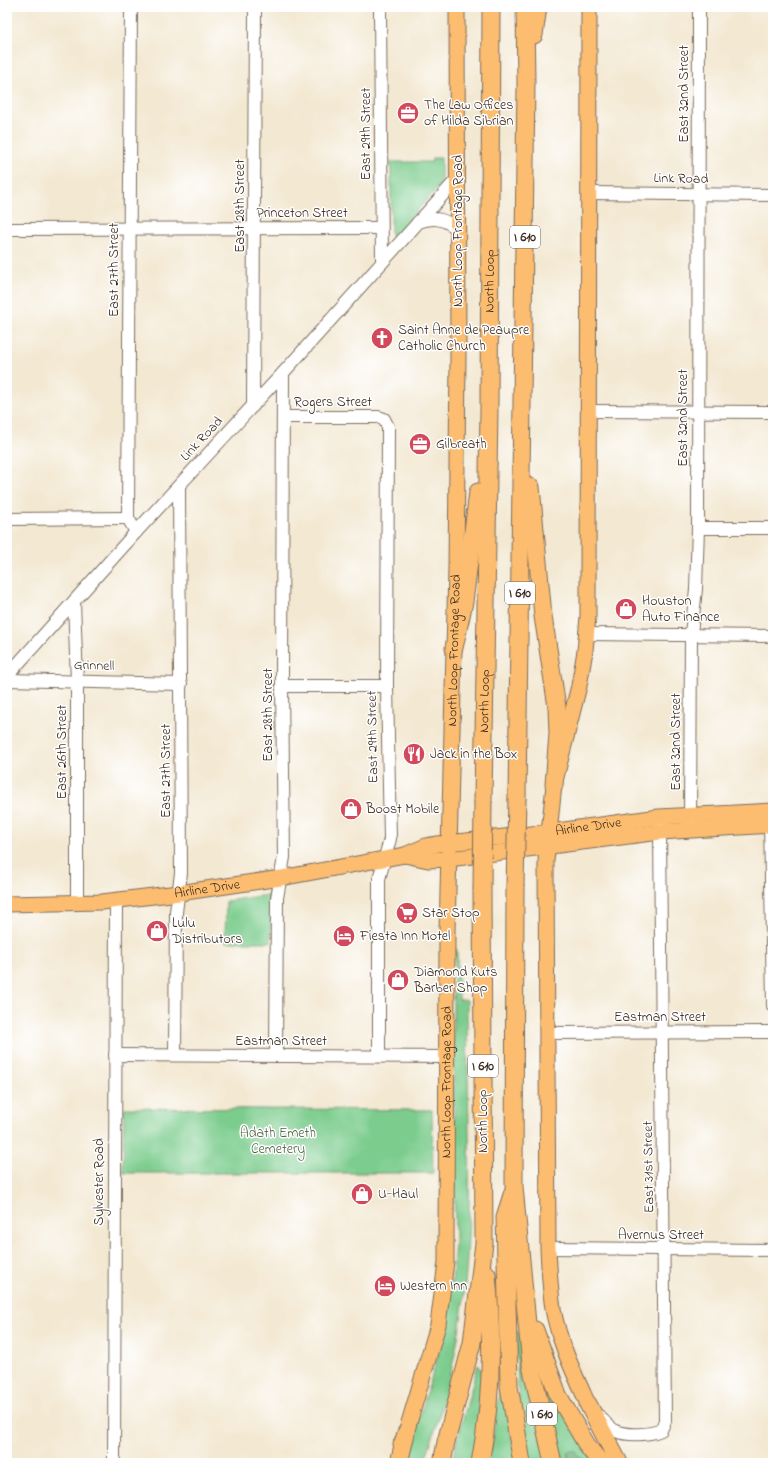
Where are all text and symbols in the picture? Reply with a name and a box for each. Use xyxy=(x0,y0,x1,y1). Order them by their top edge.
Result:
street label: East 32nd Street xyxy=(674,45,695,143)
street label: East 29th Street xyxy=(356,87,377,180)
place label: The Law Offices of Hilda Sibrian xyxy=(424,95,514,132)
office icon: The Law Offices of Hilda Sibrian xyxy=(395,100,421,126)
street label: North Loop Frontage Road xyxy=(448,155,470,307)
street label: East 28th Street xyxy=(230,159,251,253)
street label: Link Road xyxy=(653,168,709,190)
street label: Princeton Street xyxy=(256,203,348,224)
street label: East 27th Street xyxy=(104,223,125,317)
road number: I 610 xyxy=(510,226,540,248)
street label: North Loop xyxy=(479,249,500,313)
place label: Saint Anne de Peaupre Catholic Church xyxy=(398,320,530,357)
church icon: Saint Anne de Peaupre Catholic Church xyxy=(369,325,395,351)
street label: East 32nd Street xyxy=(673,369,694,467)
street label: Rogers Street xyxy=(294,392,372,414)
street label: Link Road xyxy=(176,412,228,466)
office icon: Gilbreath xyxy=(407,431,433,457)
place label: Gilbreath xyxy=(436,434,487,455)
street label: North Loop Frontage Road xyxy=(442,574,466,727)
road number: I 610 xyxy=(505,582,535,604)
place label: Houston Auto Finance xyxy=(642,591,720,628)
shop icon: Houston Auto Finance xyxy=(613,596,639,622)
street label: Grinnell xyxy=(73,655,115,677)
street label: East 28th Street xyxy=(258,668,279,762)
street label: North Loop xyxy=(474,669,496,733)
street label: East 29th Street xyxy=(362,690,384,784)
street label: East 32nd Street xyxy=(666,693,687,791)
street label: East 26th Street xyxy=(52,704,73,799)
street label: East 27th Street xyxy=(156,724,177,818)
restaurant icon: Jack in the Box xyxy=(401,741,427,767)
place label: Jack in the Box xyxy=(430,744,517,765)
shop icon: Boost Mobile xyxy=(338,796,364,822)
place label: Boost Mobile xyxy=(365,799,440,820)
street label: Airline Drive xyxy=(554,812,623,842)
street label: Airline Drive xyxy=(173,874,242,904)
supermarket icon: Star Stop xyxy=(394,900,420,926)
place label: Star Stop xyxy=(422,903,480,924)
place label: Lulu Distributors xyxy=(171,913,242,950)
shop icon: Lulu Distributors xyxy=(144,918,170,944)
hotel icon: Fiesta Inn Motel xyxy=(331,923,357,949)
place label: Fiesta Inn Motel xyxy=(359,926,450,947)
place label: Diamond Kuts Barber Shop xyxy=(413,962,497,999)
shop icon: Diamond Kuts Barber Shop xyxy=(385,967,411,993)
street label: North Loop Frontage Road xyxy=(436,1006,458,1158)
street label: Eastman Street xyxy=(614,1007,706,1028)
street label: Eastman Street xyxy=(235,1031,327,1052)
road number: I 610 xyxy=(468,1055,498,1077)
street label: North Loop xyxy=(473,1089,494,1153)
street label: East 31st Street xyxy=(638,1120,660,1213)
park label: Adath Emeth Cemetery xyxy=(240,1123,316,1161)
street label: Sylvester Road xyxy=(89,1138,111,1226)
shop icon: U-Haul xyxy=(349,1181,375,1207)
place label: U-Haul xyxy=(378,1184,418,1205)
street label: Avernus Street xyxy=(618,1225,704,1246)
hotel icon: Western Inn xyxy=(372,1273,398,1299)
place label: Western Inn xyxy=(400,1276,467,1297)
road number: I 610 xyxy=(527,1403,557,1425)

